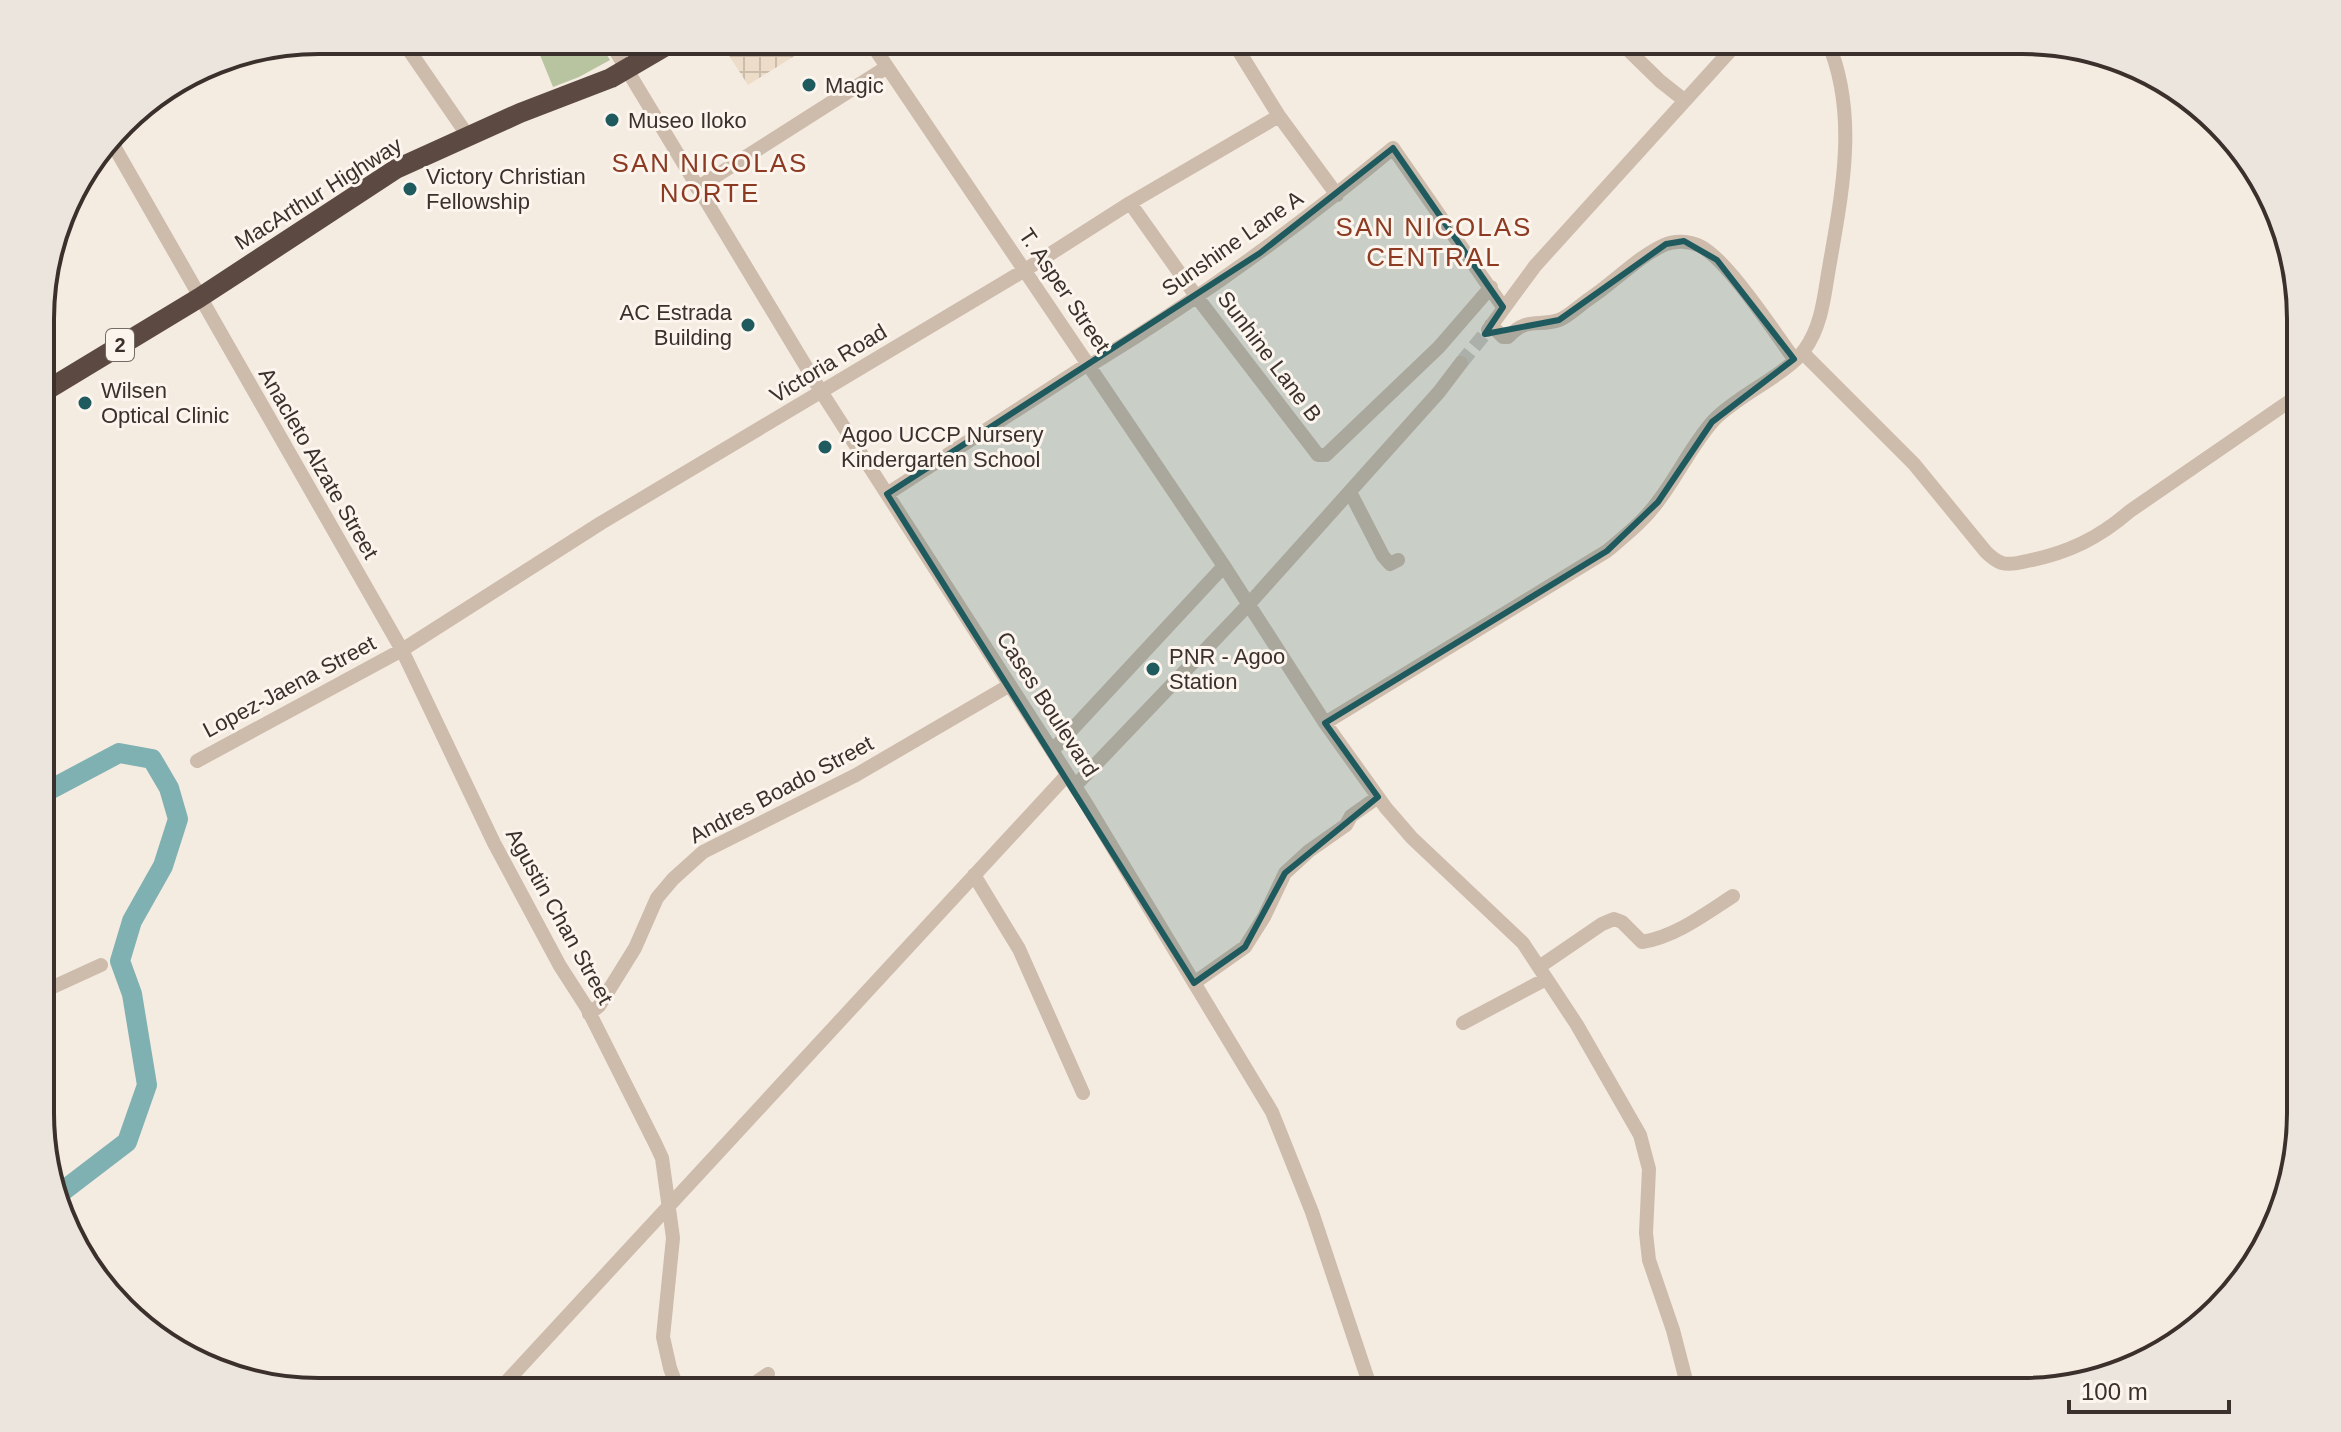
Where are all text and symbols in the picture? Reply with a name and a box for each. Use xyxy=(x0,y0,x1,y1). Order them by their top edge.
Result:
place label: Magic xyxy=(825,73,884,98)
marker: Magic xyxy=(800,76,818,94)
place label: Museo Iloko xyxy=(628,108,747,133)
marker: Museo Iloko xyxy=(603,111,621,129)
street label: MacArthur Highway xyxy=(230,132,406,255)
district label: SAN NICOLAS NORTE xyxy=(612,148,808,208)
place label: Victory Christian Fellowship xyxy=(426,164,586,214)
marker: Victory Christian Fellowship xyxy=(401,180,419,198)
street label: Sunshine Lane A xyxy=(1157,185,1308,301)
district label: SAN NICOLAS CENTRAL xyxy=(1336,212,1532,272)
street label: T. Asper Street xyxy=(1014,223,1115,357)
street label: Sunhine Lane B xyxy=(1213,286,1327,426)
place label: AC Estrada Building xyxy=(620,300,733,350)
marker: AC Estrada Building xyxy=(739,316,757,334)
street label: Victoria Road xyxy=(765,319,891,408)
road number: 2 xyxy=(106,329,134,361)
street label: Anacleto Alzate Street xyxy=(254,363,384,563)
place label: Wilsen Optical Clinic xyxy=(101,378,229,428)
marker: Wilsen Optical Clinic xyxy=(76,394,94,412)
place label: Agoo UCCP Nursery Kindergarten School xyxy=(841,422,1044,472)
marker: Agoo UCCP Nursery Kindergarten School xyxy=(816,438,834,456)
street label: Cases Boulevard xyxy=(991,627,1104,781)
street label: Lopez-Jaena Street xyxy=(199,630,380,743)
place label: PNR - Agoo Station xyxy=(1169,644,1285,694)
marker: PNR - Agoo Station xyxy=(1144,660,1162,678)
street label: Andres Boado Street xyxy=(685,730,877,848)
street label: Agustin Chan Street xyxy=(501,824,618,1008)
scale bar xyxy=(2069,1364,2229,1414)
text: 100 m xyxy=(2081,1378,2148,1405)

